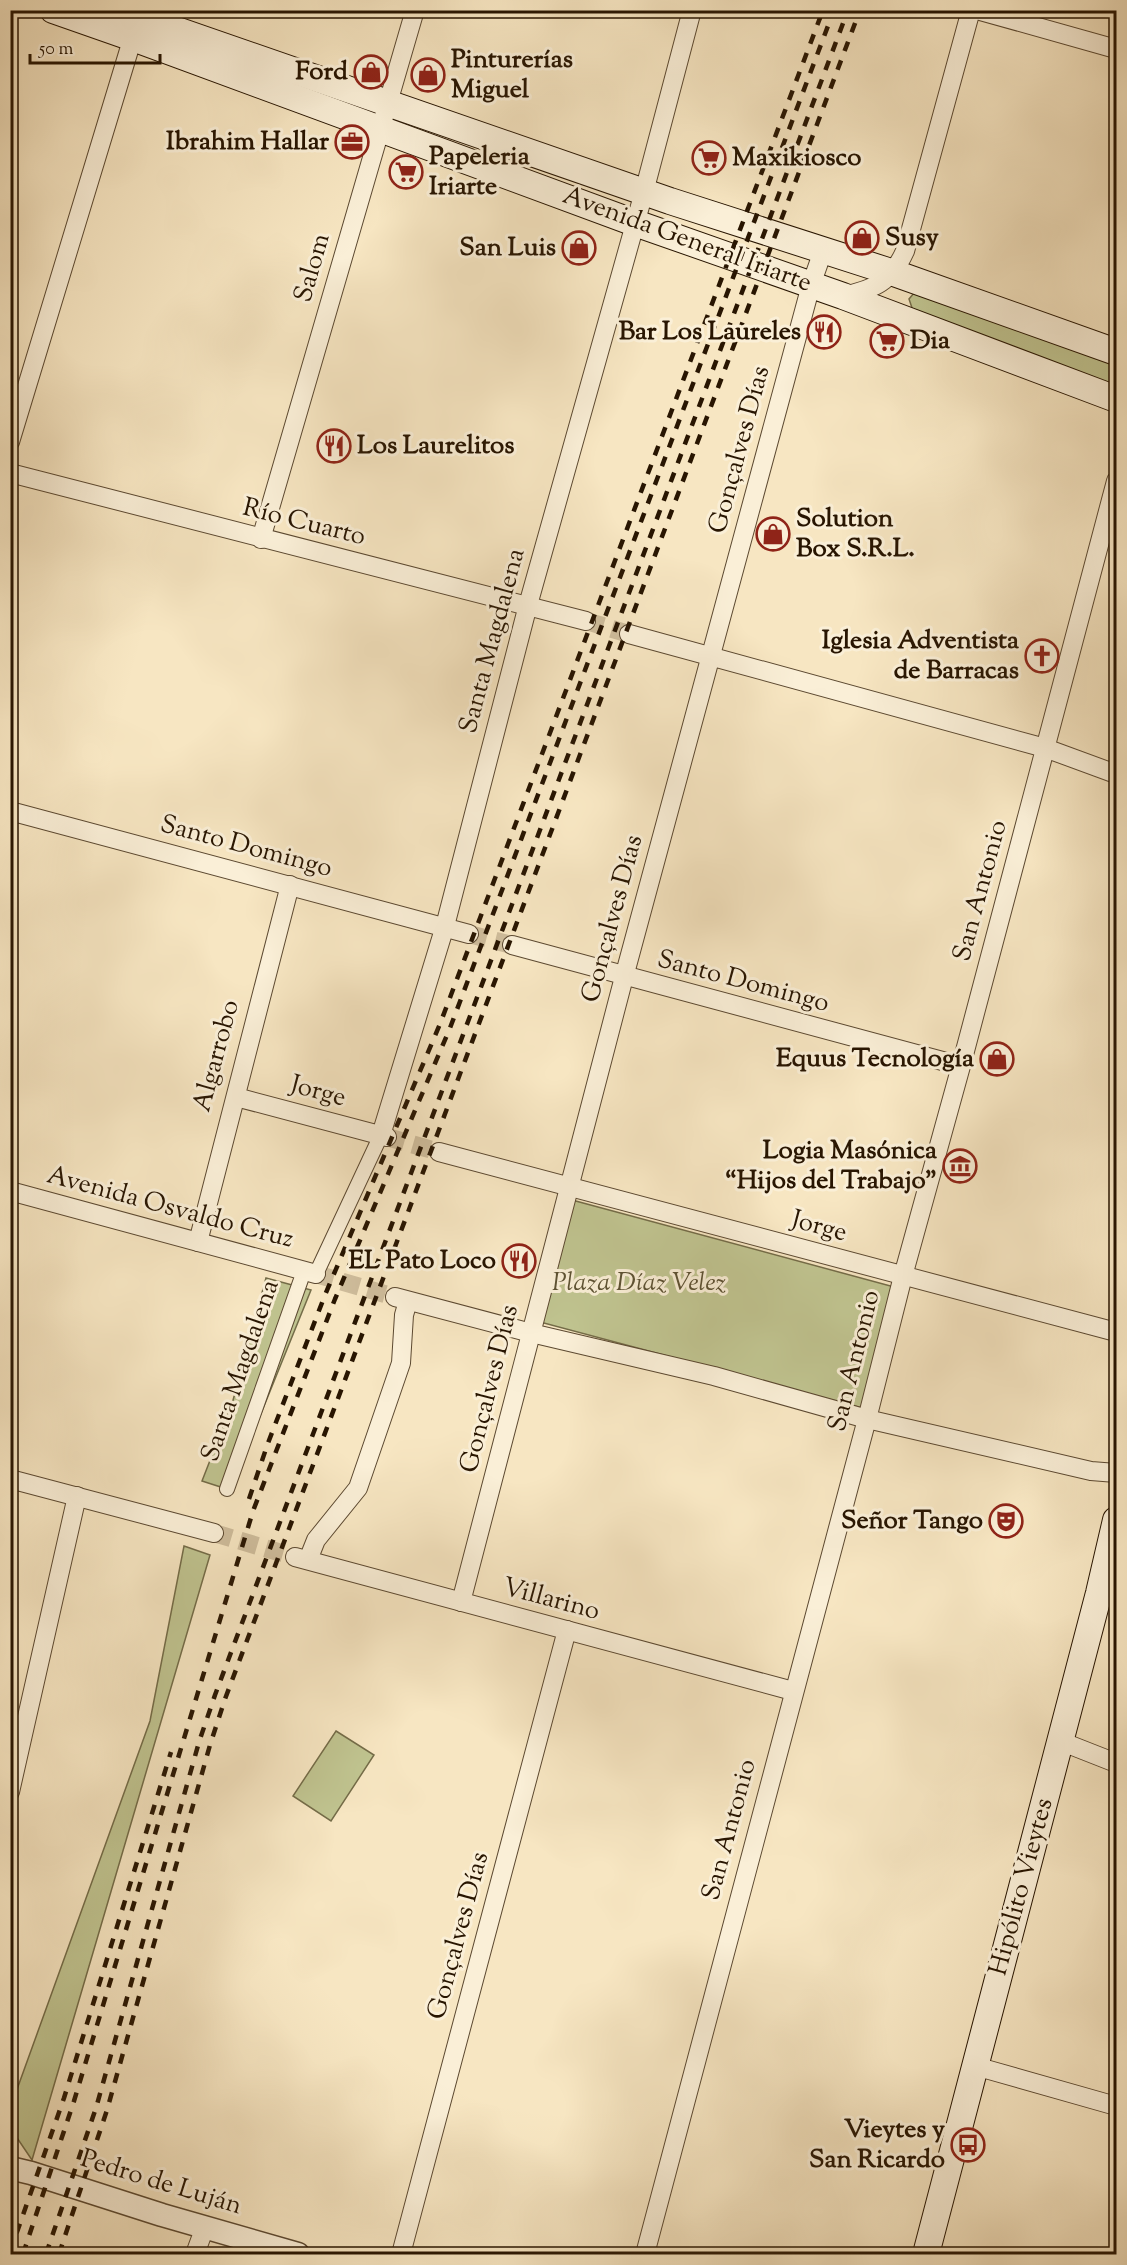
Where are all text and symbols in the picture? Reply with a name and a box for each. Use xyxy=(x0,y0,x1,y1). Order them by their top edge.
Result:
scale bar xyxy=(30,27,160,65)
text: 50 m xyxy=(38,37,74,63)
place label: Pinturerías Miguel xyxy=(451,42,573,109)
place label: Ford xyxy=(295,54,348,91)
shop icon: Ford xyxy=(353,54,389,90)
shop icon: Pinturerías Miguel xyxy=(410,57,446,93)
place label: Ibrahim Hallar xyxy=(166,124,329,161)
office icon: Ibrahim Hallar xyxy=(334,124,370,160)
place label: Papeleria Iriarte xyxy=(429,139,530,206)
supermarket icon: Maxikiosco xyxy=(691,140,727,176)
place label: Maxikiosco xyxy=(732,140,861,177)
supermarket icon: Papeleria Iriarte xyxy=(388,154,424,190)
street label: Avenida General Iriarte xyxy=(557,178,817,302)
shop icon: Susy xyxy=(844,220,880,256)
place label: Susy xyxy=(885,220,939,257)
street label: Salom xyxy=(286,229,340,307)
place label: San Luis xyxy=(459,230,556,267)
shop icon: San Luis xyxy=(561,230,597,266)
place label: Bar Los Laureles xyxy=(619,314,801,351)
restaurant icon: Bar Los Laureles xyxy=(806,314,842,350)
supermarket icon: Dia xyxy=(869,323,905,359)
place label: Dia xyxy=(910,323,950,360)
street label: Gonçalves Días xyxy=(700,362,780,538)
restaurant icon: Los Laurelitos xyxy=(316,428,352,464)
place label: Los Laurelitos xyxy=(357,428,515,465)
street label: Río Cuarto xyxy=(239,490,369,556)
place label: Solution Box S.R.L. xyxy=(796,501,915,568)
shop icon: Solution Box S.R.L. xyxy=(755,516,791,552)
street label: Santa Magdalena xyxy=(451,544,535,738)
place label: Iglesia Adventista de Barracas xyxy=(822,623,1019,690)
church icon: Iglesia Adventista de Barracas xyxy=(1024,638,1060,674)
street label: Santo Domingo xyxy=(156,806,336,888)
street label: San Antonio xyxy=(944,816,1018,966)
street label: Gonçalves Días xyxy=(573,831,653,1007)
street label: Santo Domingo xyxy=(653,941,833,1023)
street label: Algarrobo xyxy=(184,996,250,1116)
place label: Equus Tecnología xyxy=(776,1041,974,1078)
shop icon: Equus Tecnología xyxy=(979,1041,1015,1077)
street label: Jorge xyxy=(284,1066,350,1117)
place label: Logia Masónica “Hijos del Trabajo” xyxy=(725,1133,937,1200)
museum icon: Logia Masónica “Hijos del Trabajo” xyxy=(942,1148,978,1184)
street label: Avenida Osvaldo Cruz xyxy=(43,1157,298,1259)
street label: Jorge xyxy=(785,1201,851,1252)
place label: EL Pato Loco xyxy=(349,1243,496,1280)
restaurant icon: EL Pato Loco xyxy=(501,1243,537,1279)
park label: Plaza Díaz Velez xyxy=(552,1265,726,1302)
street label: Santa Magdalena xyxy=(193,1275,289,1467)
street label: San Antonio xyxy=(820,1286,890,1436)
street label: Gonçalves Días xyxy=(451,1301,529,1477)
place label: Señor Tango xyxy=(841,1503,983,1540)
theatre icon: Señor Tango xyxy=(988,1503,1024,1539)
street label: Villarino xyxy=(498,1569,604,1631)
street label: San Antonio xyxy=(693,1755,767,1905)
street label: Hipólito Vieytes xyxy=(981,1794,1063,1980)
street label: Gonçalves Días xyxy=(419,1848,499,2024)
place label: Vieytes y San Ricardo xyxy=(809,2112,945,2179)
bus stop icon: Vieytes y San Ricardo xyxy=(950,2127,986,2163)
street label: Pedro de Luján xyxy=(76,2141,246,2225)

